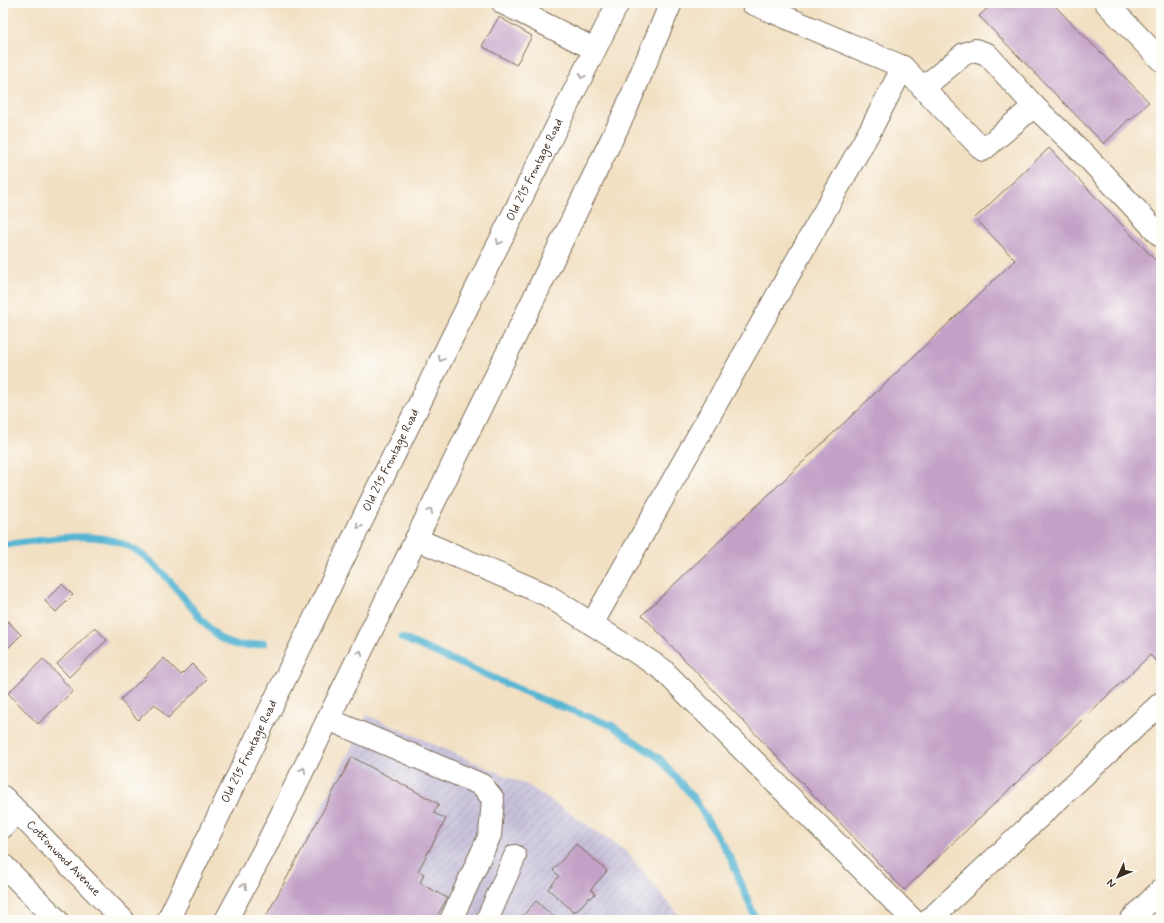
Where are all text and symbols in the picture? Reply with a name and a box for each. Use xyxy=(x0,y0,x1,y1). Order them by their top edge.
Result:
one-way arrow xyxy=(579,71,586,79)
street label: Old 215 Frontage Road xyxy=(503,116,567,224)
one-way arrow xyxy=(496,238,504,245)
one-way arrow xyxy=(438,354,446,362)
street label: Old 215 Frontage Road xyxy=(359,406,423,514)
one-way arrow xyxy=(425,508,433,516)
one-way arrow xyxy=(356,521,364,529)
one-way arrow xyxy=(355,650,363,657)
street label: Old 215 Frontage Road xyxy=(218,698,281,806)
one-way arrow xyxy=(298,767,306,774)
street label: Cottonwood Avenue xyxy=(22,817,104,900)
north arrow xyxy=(1098,857,1138,897)
text: N xyxy=(1104,876,1119,891)
one-way arrow xyxy=(240,883,247,890)

